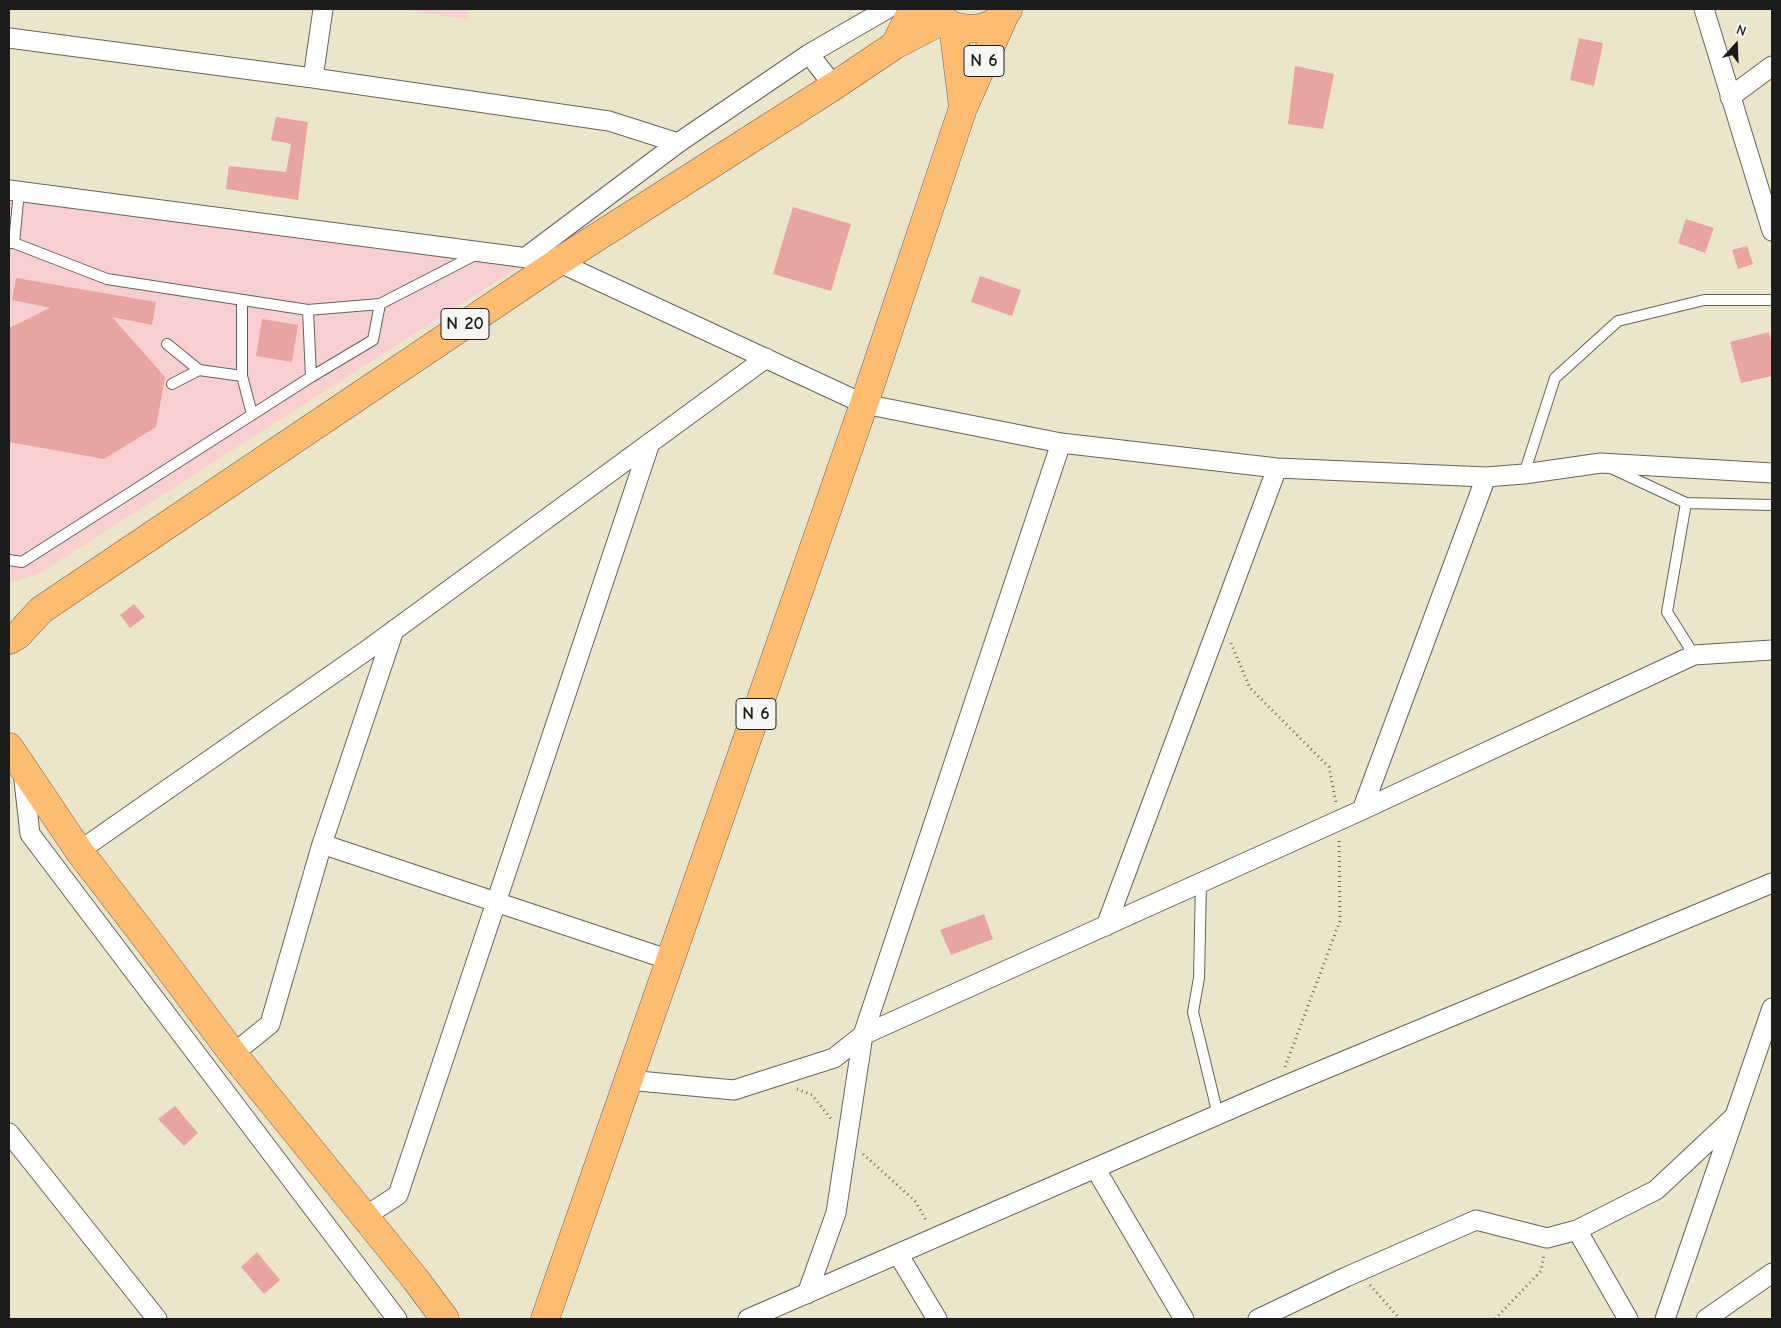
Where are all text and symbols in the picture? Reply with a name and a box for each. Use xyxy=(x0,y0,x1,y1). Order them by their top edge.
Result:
north arrow xyxy=(1711,20,1761,70)
text: N xyxy=(1734,21,1748,40)
road number: N 6 xyxy=(964,46,1004,76)
road number: N 20 xyxy=(441,308,489,339)
road number: N 6 xyxy=(736,699,776,730)

